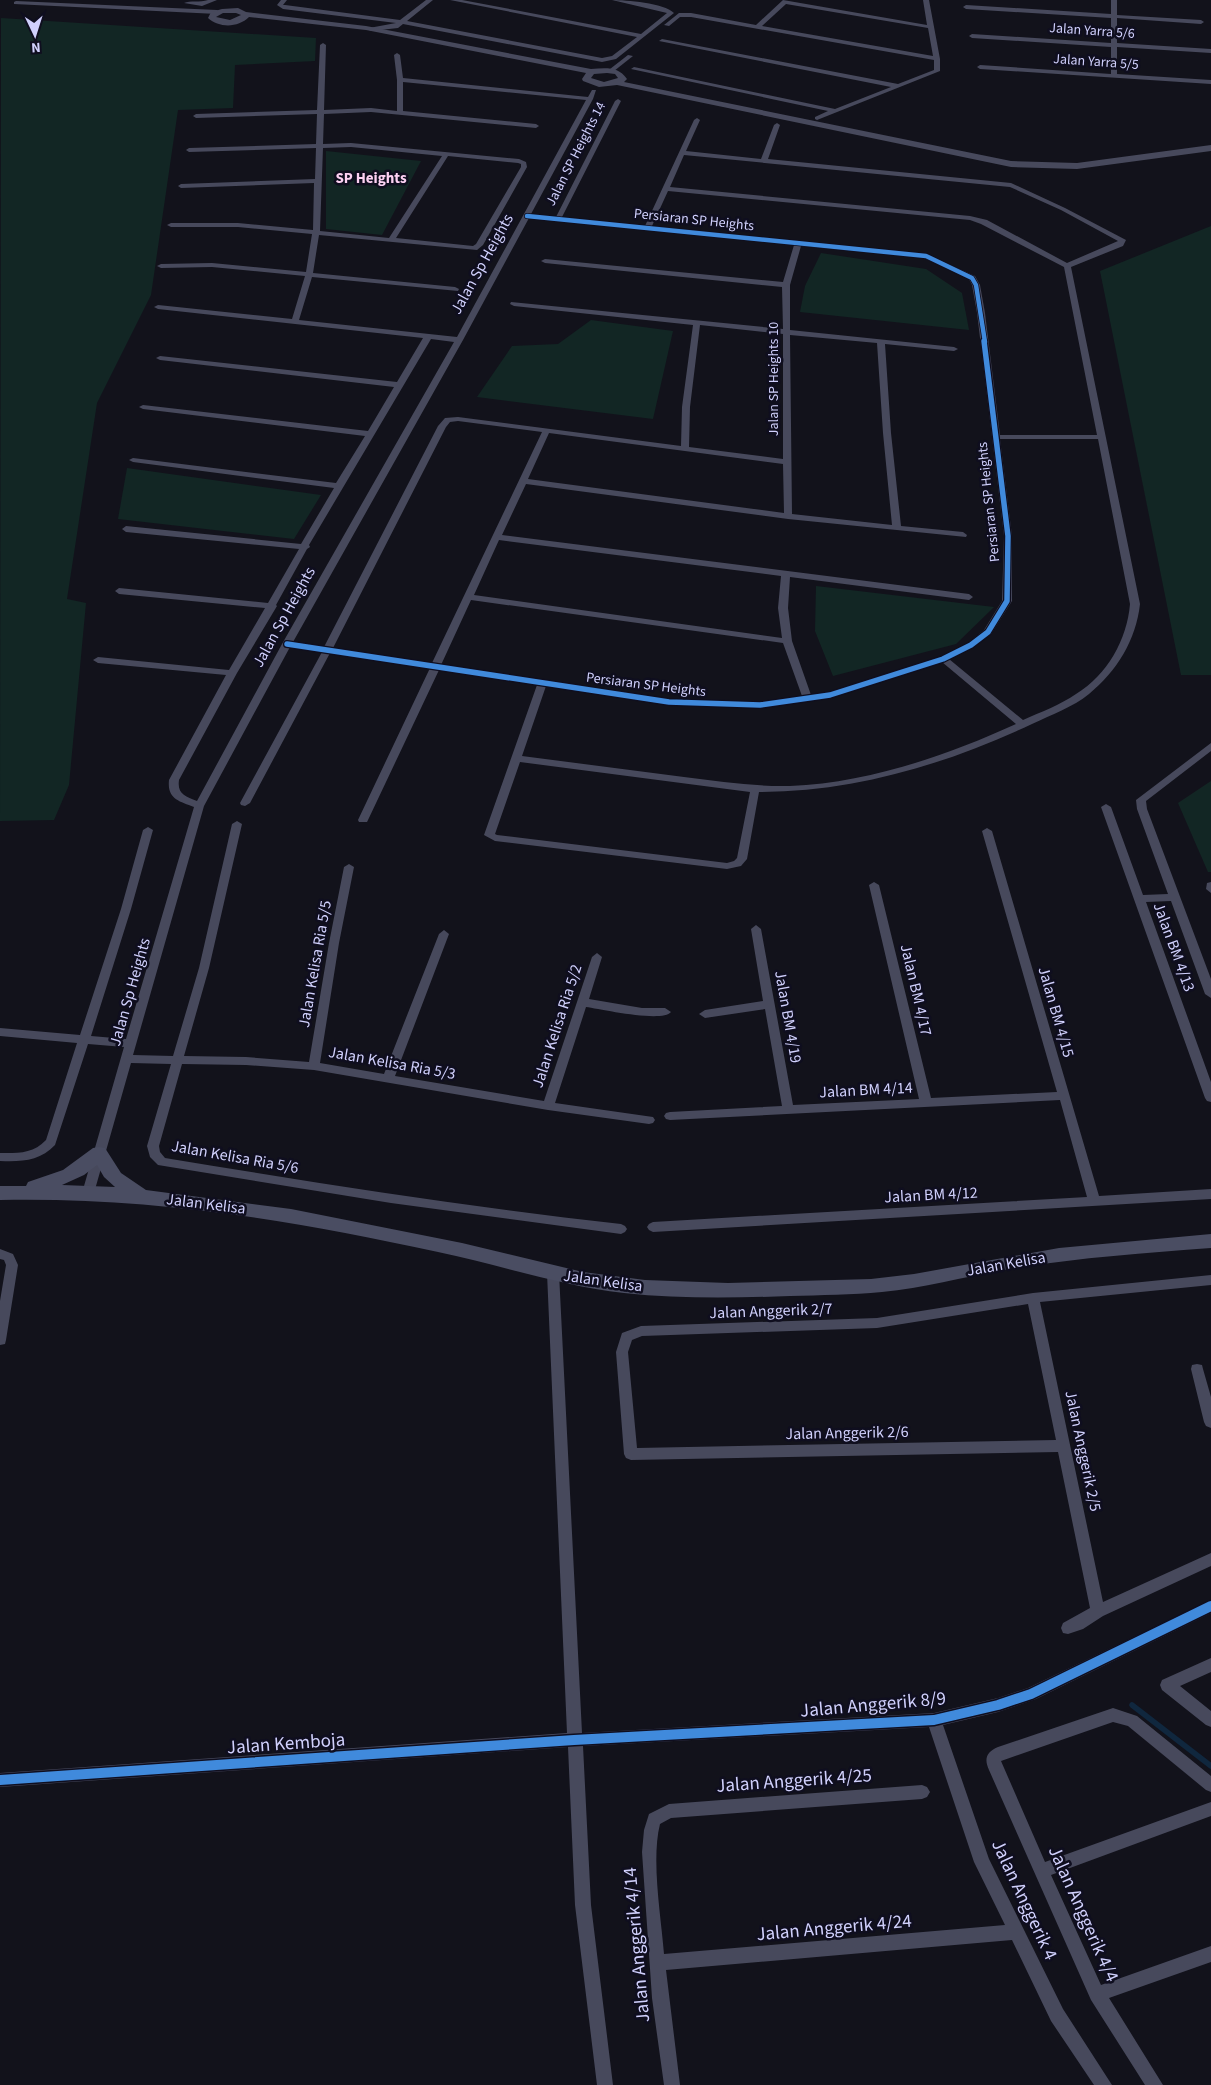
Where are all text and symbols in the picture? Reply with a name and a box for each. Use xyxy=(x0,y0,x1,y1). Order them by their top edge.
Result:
north arrow xyxy=(10,10,60,60)
street label: Jalan Yarra 5/6 xyxy=(1049,18,1135,44)
text: N xyxy=(30,37,41,57)
street label: Jalan Yarra 5/5 xyxy=(1053,49,1139,75)
street label: Jalan SP Heights 14 xyxy=(541,98,611,210)
district label: SP Heights xyxy=(335,168,407,189)
street label: Persiaran SP Heights xyxy=(633,204,755,236)
street label: Jalan Sp Heights xyxy=(445,210,519,318)
street label: Jalan SP Heights 10 xyxy=(764,322,784,436)
street label: Persiaran SP Heights xyxy=(973,441,1005,563)
street label: Jalan Sp Heights xyxy=(247,563,321,671)
street label: Persiaran SP Heights xyxy=(585,668,707,702)
street label: Jalan Kelisa Ria 5/5 xyxy=(293,899,337,1029)
street label: Jalan BM 4/13 xyxy=(1148,899,1200,995)
street label: Jalan Sp Heights xyxy=(104,935,156,1049)
street label: Jalan BM 4/17 xyxy=(895,942,937,1038)
street label: Jalan Kelisa Ria 5/2 xyxy=(527,961,587,1091)
street label: Jalan BM 4/15 xyxy=(1033,964,1079,1060)
street label: Jalan BM 4/19 xyxy=(769,969,807,1065)
street label: Jalan Kelisa Ria 5/3 xyxy=(327,1041,457,1085)
street label: Jalan BM 4/14 xyxy=(819,1077,913,1103)
street label: Jalan Kelisa Ria 5/6 xyxy=(170,1135,300,1179)
street label: Jalan BM 4/12 xyxy=(884,1182,978,1208)
street label: Jalan Kelisa xyxy=(165,1188,247,1220)
street label: Jalan Kelisa xyxy=(965,1246,1047,1282)
street label: Jalan Kelisa xyxy=(562,1265,644,1297)
street label: Jalan Anggerik 2/7 xyxy=(709,1298,833,1324)
street label: Jalan Anggerik 2/5 xyxy=(1059,1388,1107,1514)
street label: Jalan Anggerik 2/6 xyxy=(785,1421,909,1445)
street label: Jalan Anggerik 8/9 xyxy=(799,1685,947,1725)
street label: Jalan Kemboja xyxy=(226,1726,346,1762)
street label: Jalan Anggerik 4/25 xyxy=(715,1762,873,1800)
street label: Jalan Anggerik 4 xyxy=(984,1835,1064,1965)
street label: Jalan Anggerik 4/4 xyxy=(1041,1842,1125,1986)
street label: Jalan Anggerik 4/14 xyxy=(617,1866,657,2024)
street label: Jalan Anggerik 4/24 xyxy=(755,1908,913,1948)

